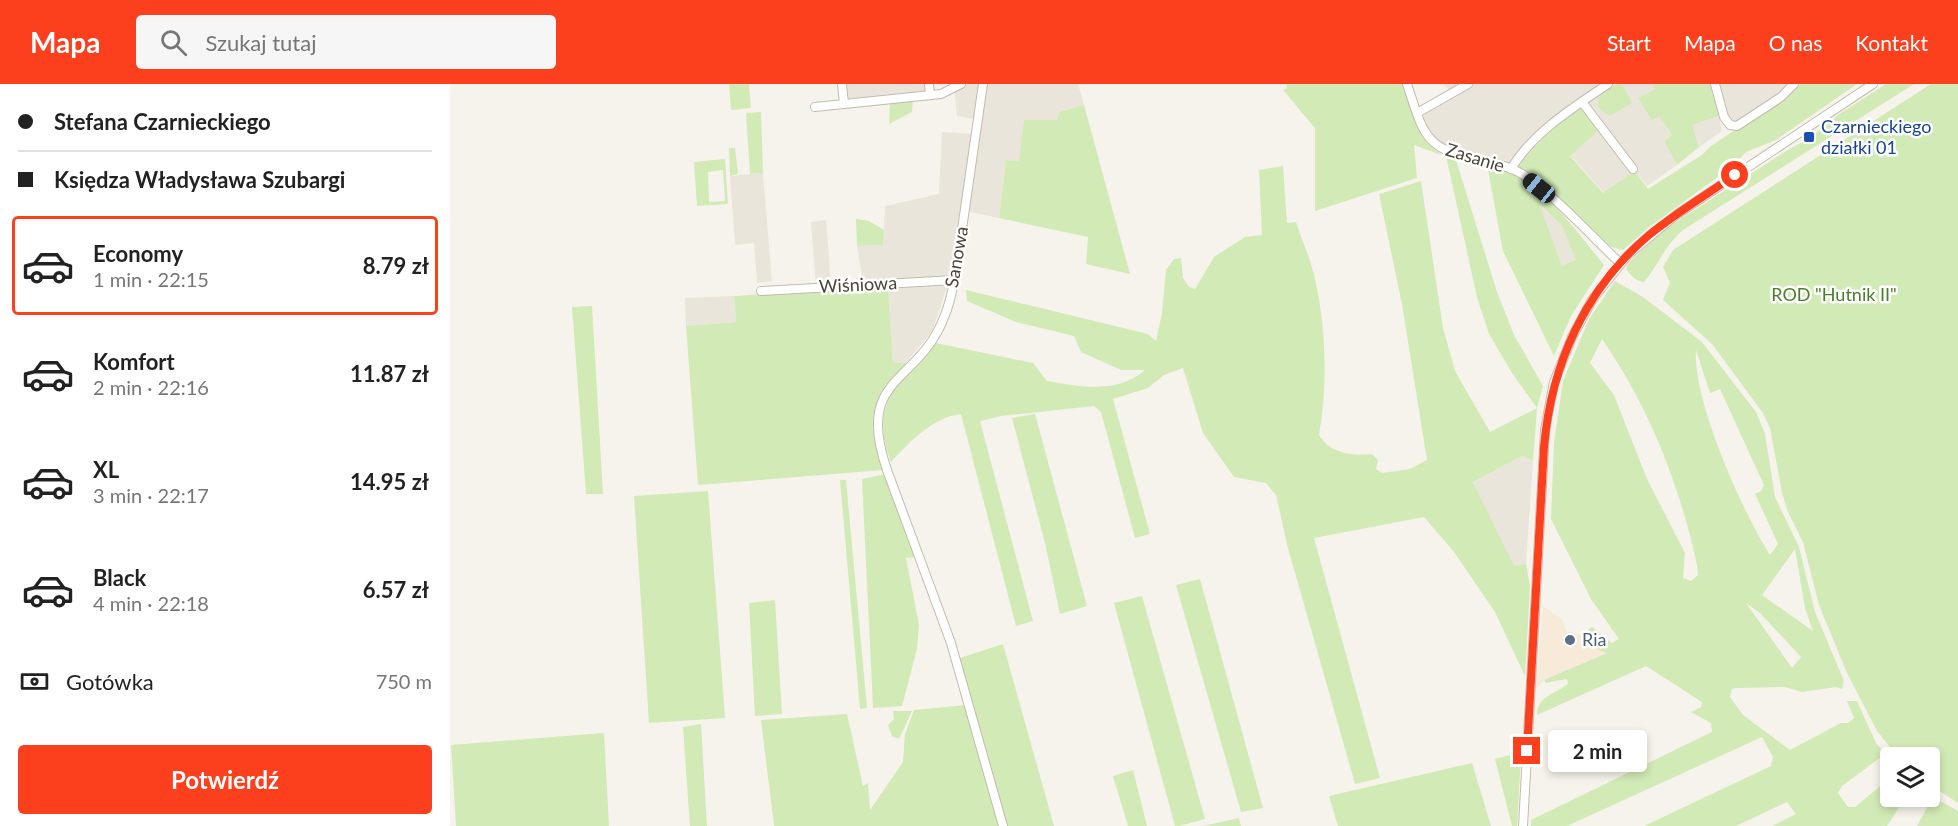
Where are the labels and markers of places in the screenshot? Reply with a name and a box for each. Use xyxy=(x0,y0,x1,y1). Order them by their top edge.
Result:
place label: Czarnieckiego działki 01 xyxy=(1821,115,1932,158)
marker: Czarnieckiego działki 01 xyxy=(1802,130,1816,144)
place label: Ria xyxy=(1582,628,1606,650)
marker: Ria xyxy=(1563,633,1577,647)

